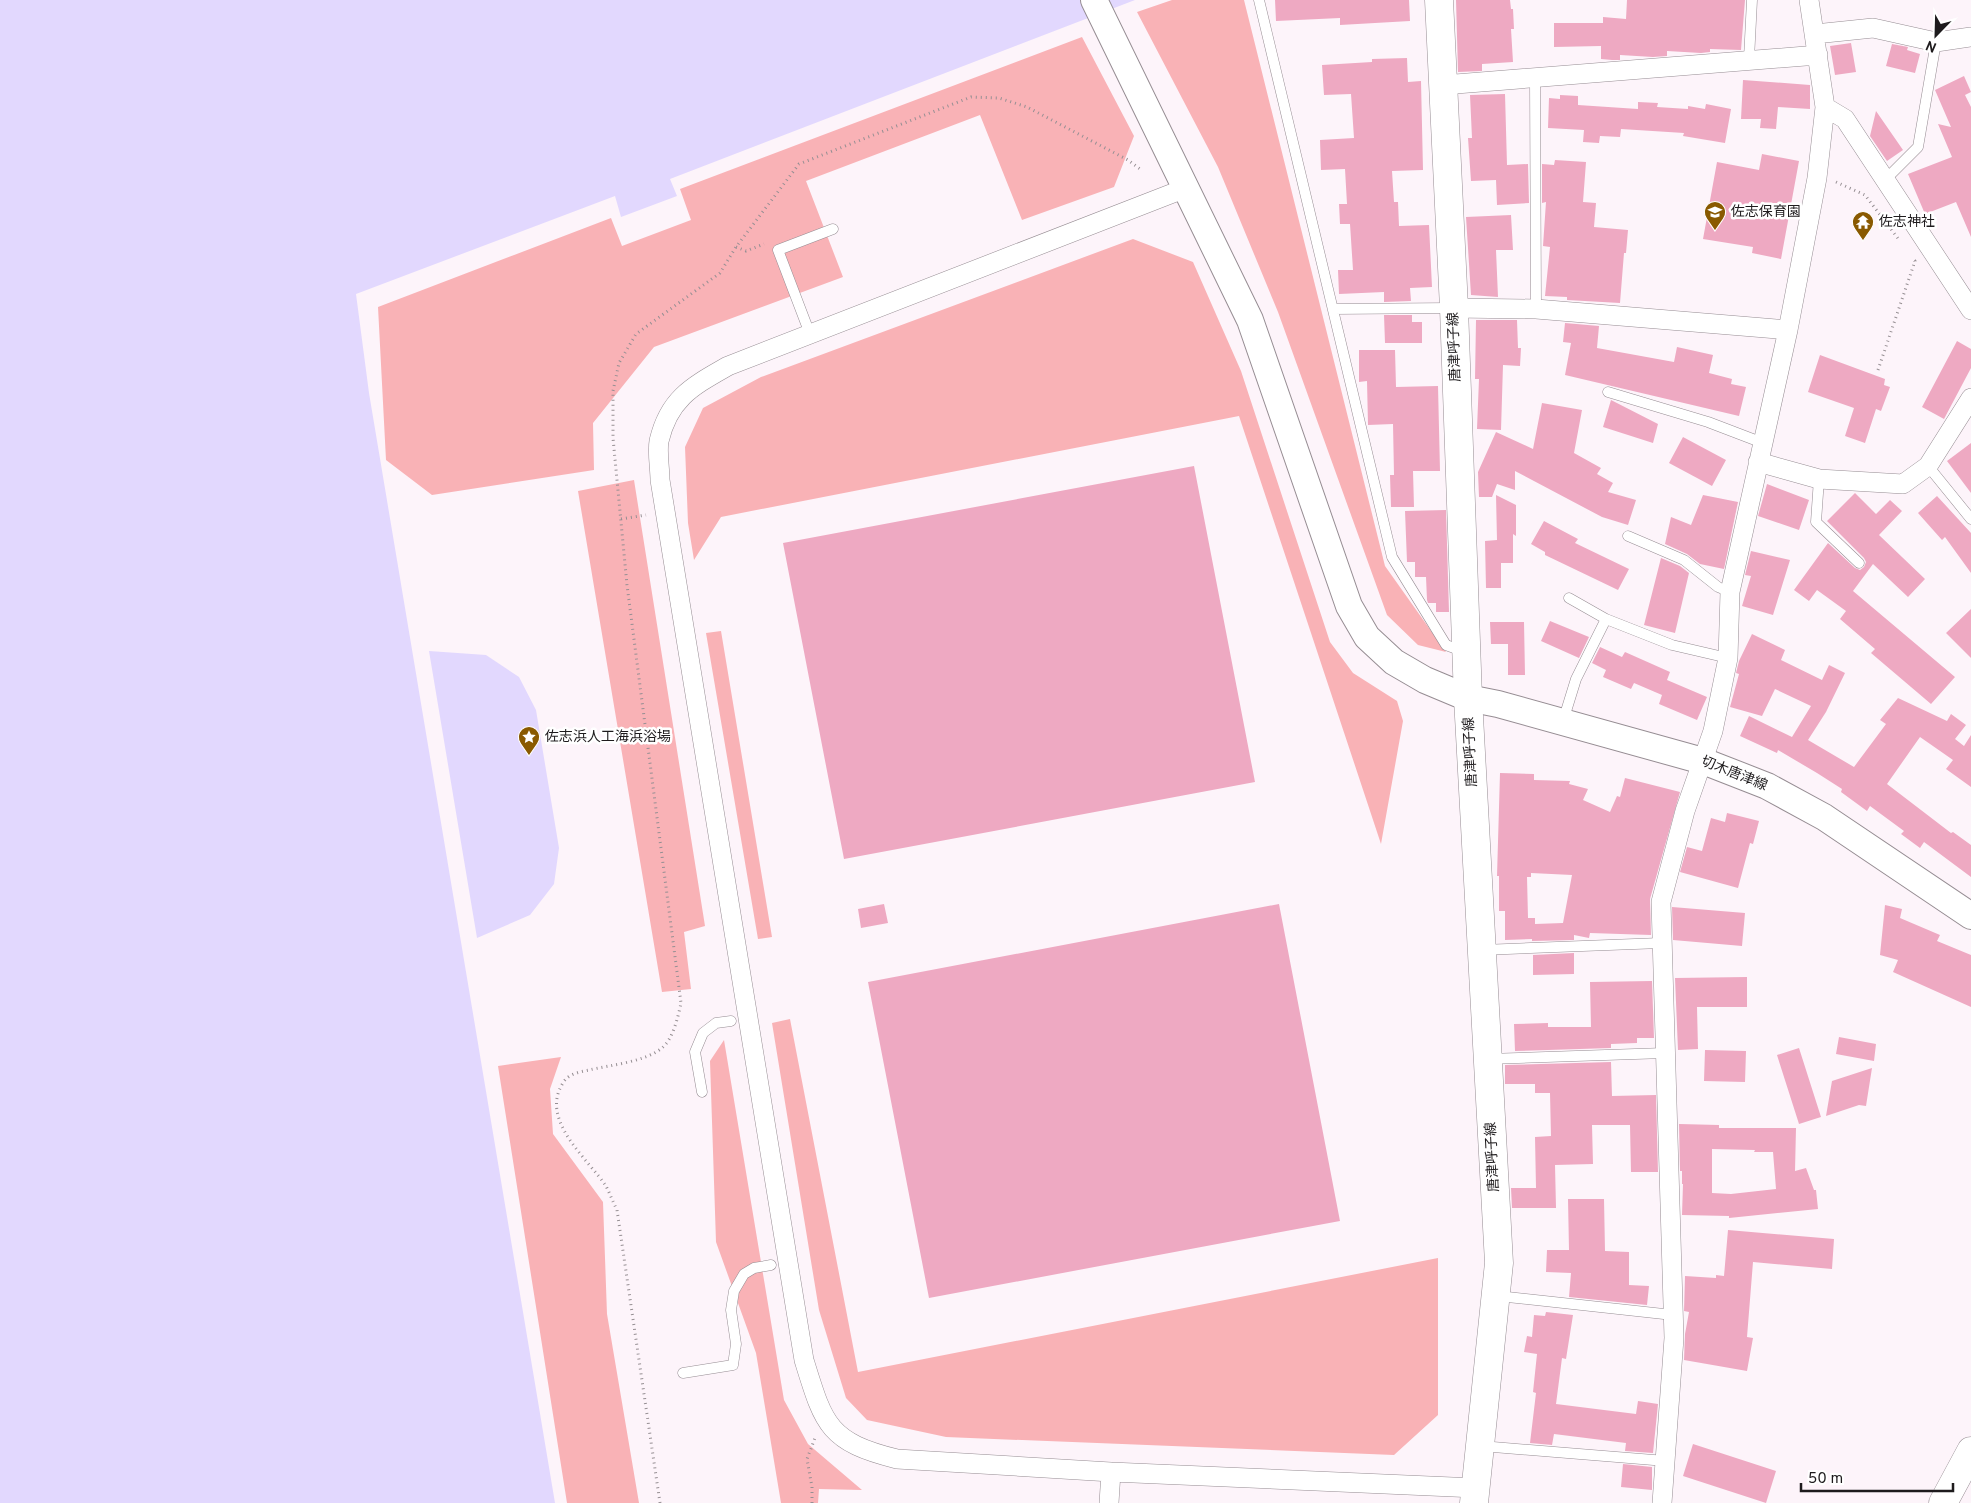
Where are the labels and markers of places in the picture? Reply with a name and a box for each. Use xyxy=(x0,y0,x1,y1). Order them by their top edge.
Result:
school or university icon: 佐志保育園 xyxy=(1703,200,1727,231)
place label: 佐志保育園 xyxy=(1731,204,1801,221)
temple icon: 佐志神社 xyxy=(1851,210,1875,241)
place label: 佐志神社 xyxy=(1879,214,1935,231)
place icon: 佐志浜人工海浜浴場 xyxy=(517,725,541,756)
place label: 佐志浜人工海浜浴場 xyxy=(545,729,671,746)

